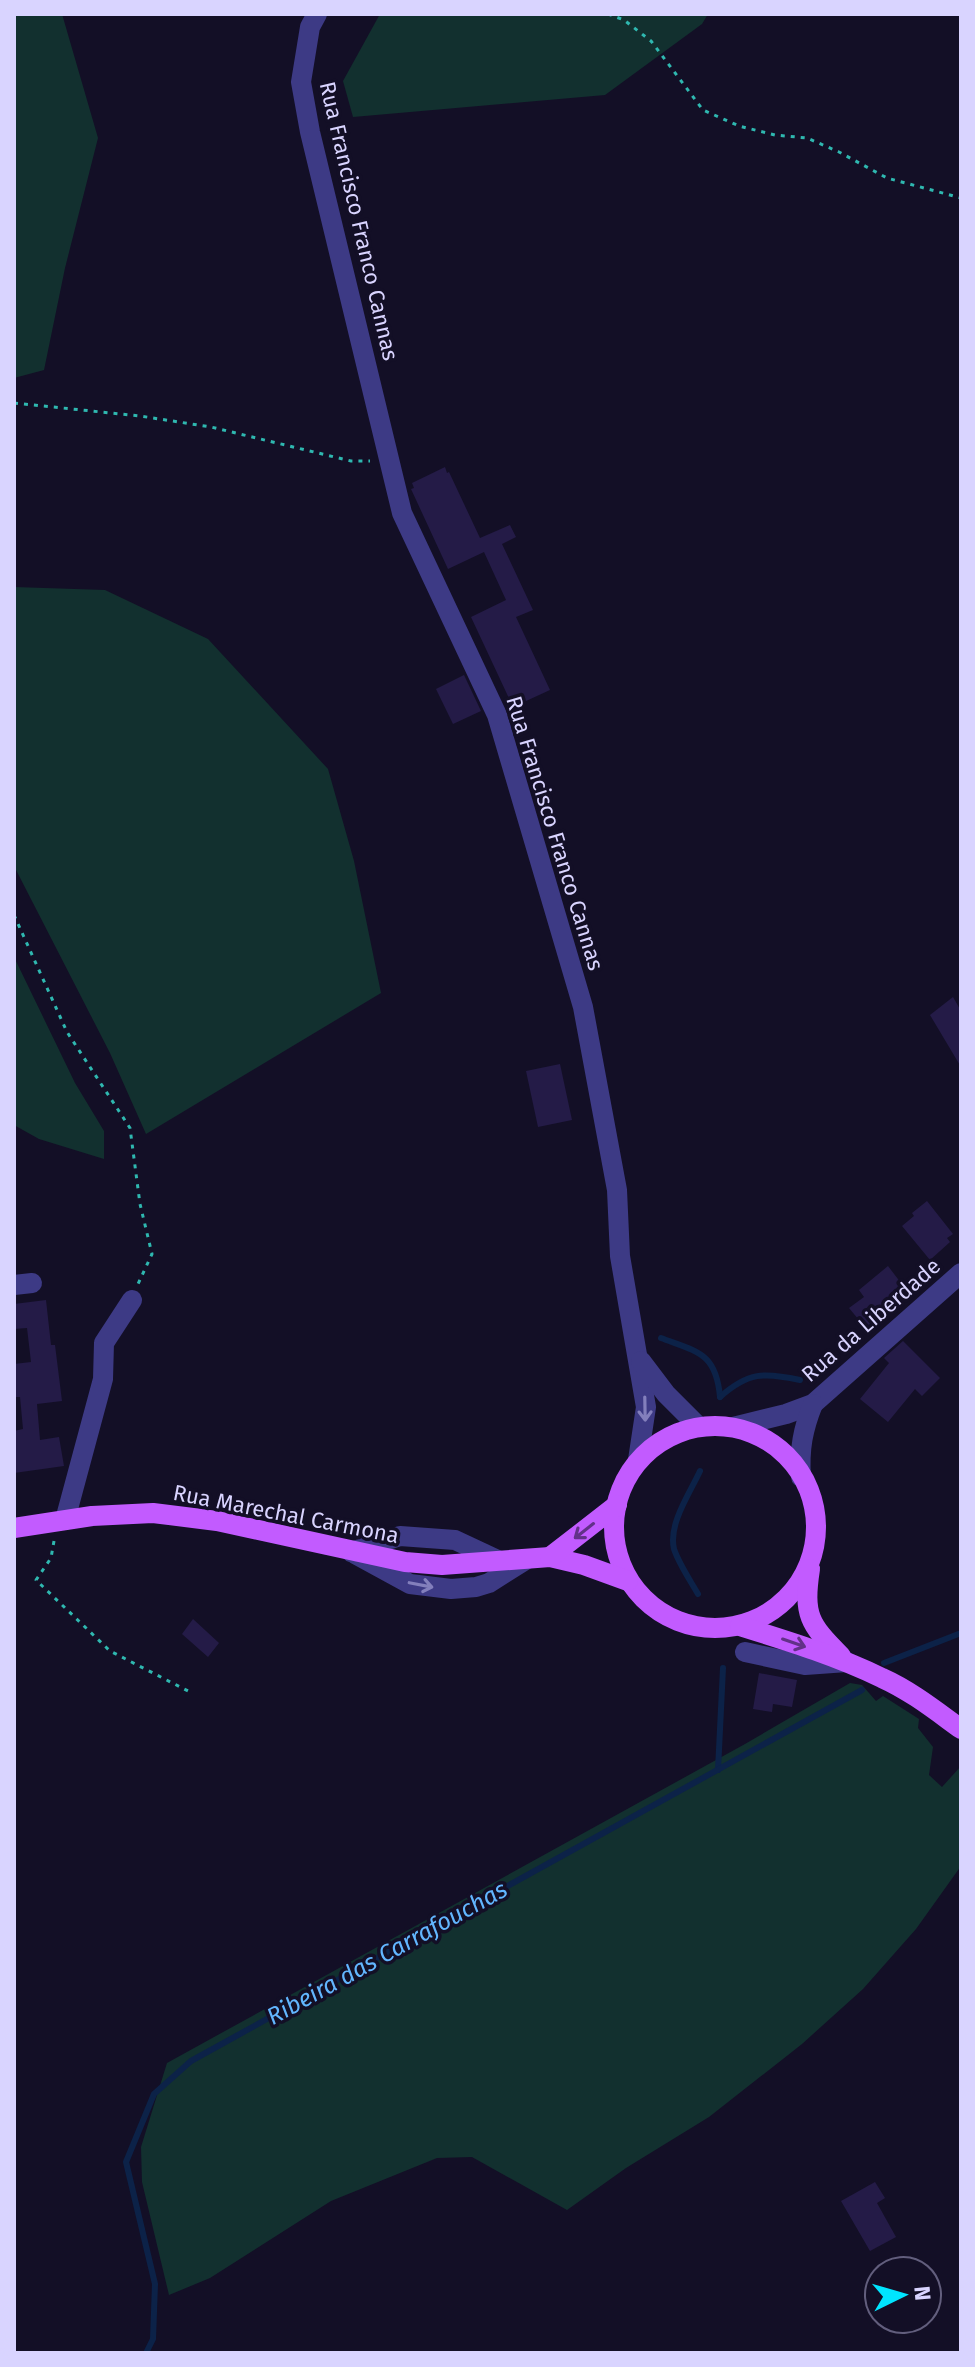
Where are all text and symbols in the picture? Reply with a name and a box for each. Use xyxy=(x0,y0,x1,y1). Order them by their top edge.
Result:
street label: Rua Francisco Franco Cannas xyxy=(314,79,404,363)
street label: Rua Francisco Franco Cannas xyxy=(500,693,610,973)
street label: Rua da Liberdade xyxy=(796,1252,946,1388)
one-way arrow xyxy=(637,1395,652,1422)
street label: Rua Marechal Carmona xyxy=(171,1479,401,1549)
one-way arrow xyxy=(574,1523,595,1540)
one-way arrow xyxy=(408,1579,433,1594)
one-way arrow xyxy=(781,1637,806,1652)
water label: Ribeira das Carrafouchas xyxy=(262,1875,512,2031)
north arrow xyxy=(863,2255,943,2335)
text: N xyxy=(908,2285,937,2302)

